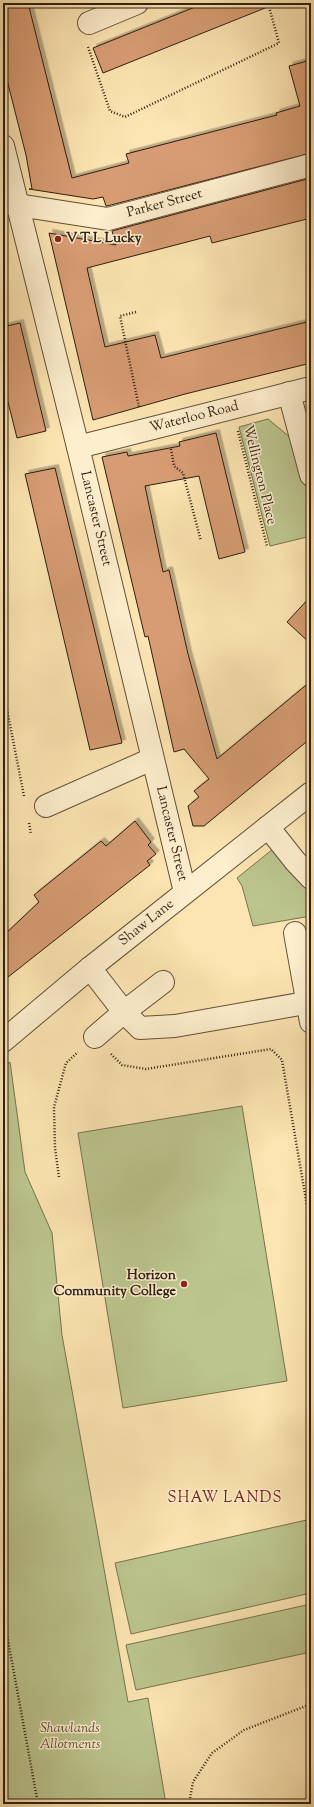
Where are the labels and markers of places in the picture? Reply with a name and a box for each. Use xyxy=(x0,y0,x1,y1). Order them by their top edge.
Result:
place label: V T L Lucky xyxy=(66,229,142,249)
marker: V T L Lucky xyxy=(53,234,63,244)
place label: Horizon Community College xyxy=(53,1266,177,1302)
marker: Horizon Community College xyxy=(179,1279,189,1289)

